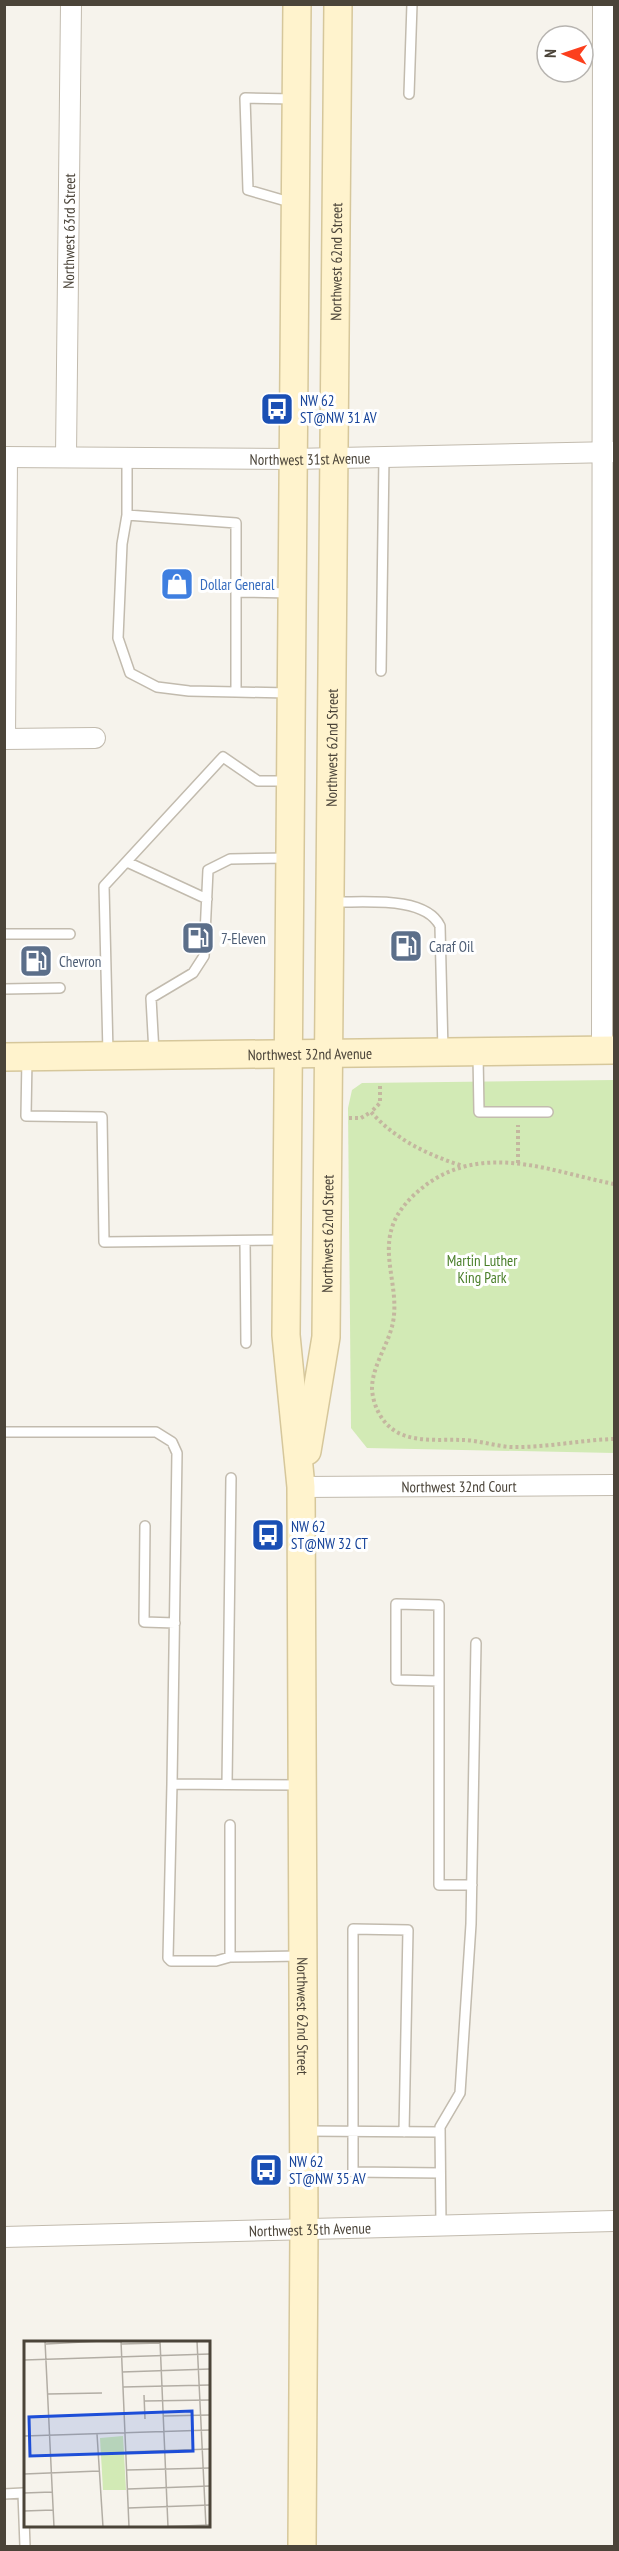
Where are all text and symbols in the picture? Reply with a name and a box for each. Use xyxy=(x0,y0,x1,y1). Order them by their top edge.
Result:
north arrow xyxy=(535,24,595,84)
text: N xyxy=(540,49,560,58)
street label: Northwest 63rd Street xyxy=(58,173,79,289)
street label: Northwest 62nd Street xyxy=(326,203,346,321)
bus stop icon: NW 62 ST@NW 31 AV xyxy=(259,391,295,427)
place label: NW 62 ST@NW 31 AV xyxy=(300,391,377,427)
street label: Northwest 31st Avenue xyxy=(250,448,371,469)
shop icon: Dollar General xyxy=(159,566,195,602)
place label: Dollar General xyxy=(200,575,275,594)
street label: Northwest 62nd Street xyxy=(321,688,341,807)
fuel station icon: 7-Eleven xyxy=(180,920,216,956)
fuel station icon: Caraf Oil xyxy=(388,928,424,964)
place label: 7-Eleven xyxy=(221,929,266,948)
place label: Caraf Oil xyxy=(429,937,474,956)
fuel station icon: Chevron xyxy=(18,943,54,979)
place label: Chevron xyxy=(59,952,101,971)
street label: Northwest 32nd Avenue xyxy=(248,1043,372,1064)
street label: Northwest 62nd Street xyxy=(317,1174,337,1293)
park label: Martin Luther King Park xyxy=(447,1251,518,1287)
street label: Northwest 32nd Court xyxy=(401,1476,517,1496)
bus stop icon: NW 62 ST@NW 32 CT xyxy=(250,1517,286,1553)
place label: NW 62 ST@NW 32 CT xyxy=(291,1517,368,1553)
street label: Northwest 62nd Street xyxy=(293,1957,313,2075)
bus stop icon: NW 62 ST@NW 35 AV xyxy=(248,2152,284,2188)
place label: NW 62 ST@NW 35 AV xyxy=(289,2152,366,2188)
street label: Northwest 35th Avenue xyxy=(249,2218,371,2240)
inset map xyxy=(24,2341,210,2527)

